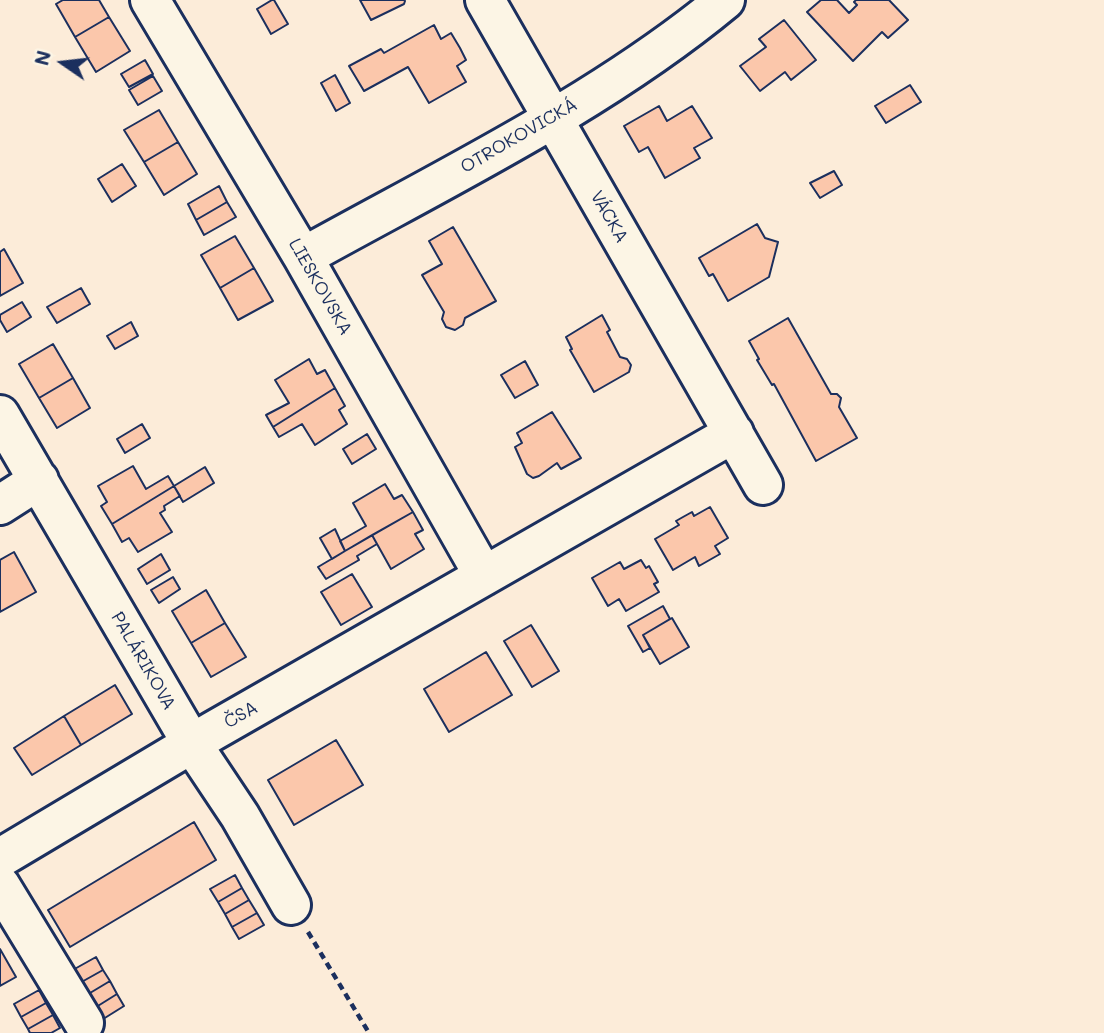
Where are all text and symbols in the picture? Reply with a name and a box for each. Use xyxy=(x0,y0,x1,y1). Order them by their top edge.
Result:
north arrow xyxy=(28,28,98,98)
text: N xyxy=(28,48,56,68)
street label: OTROKOVICKÁ xyxy=(457,94,581,178)
street label: VÁCKA xyxy=(586,187,632,247)
street label: LIESKOVSKA xyxy=(284,235,356,339)
street label: PALÁRIKOVA xyxy=(106,608,180,714)
street label: ČSA xyxy=(220,697,262,733)

